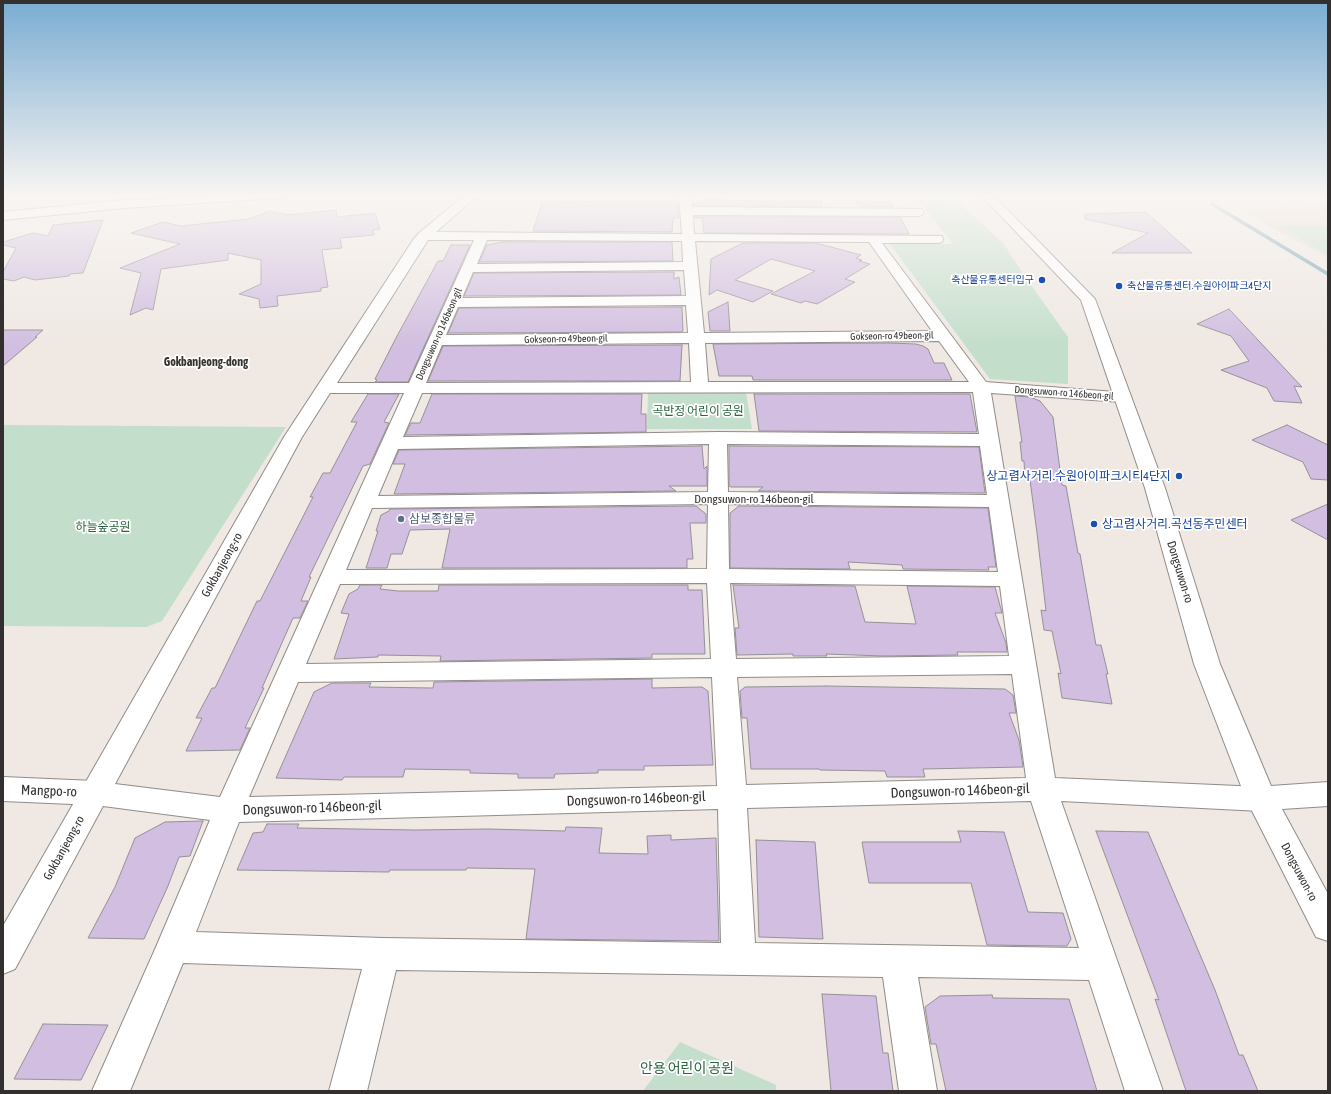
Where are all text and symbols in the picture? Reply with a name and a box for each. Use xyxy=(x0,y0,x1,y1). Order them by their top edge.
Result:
place label: 축산물유통센터입구 xyxy=(951,274,1034,286)
marker: 축산물유통센터입구 xyxy=(1037,275,1047,285)
place label: 축산물유통센터.수원아이파크4단지 xyxy=(1127,280,1271,292)
marker: 축산물유통센터.수원아이파크4단지 xyxy=(1114,281,1124,291)
street label: Dongsuwon-ro 146beon-gil xyxy=(413,286,465,382)
street label: Gokseon-ro 49beon-gil xyxy=(850,329,934,343)
street label: Gokseon-ro 49beon-gil xyxy=(524,332,608,346)
district label: Gokbanjeong-dong xyxy=(164,355,248,369)
street label: Dongsuwon-ro 146beon-gil xyxy=(1014,384,1114,402)
park label: 곡반정 어린이 공원 xyxy=(652,404,744,418)
place label: 상고렴사거리.수원아이파크시티4단지 xyxy=(987,469,1171,483)
marker: 상고렴사거리.수원아이파크시티4단지 xyxy=(1174,471,1184,481)
street label: Dongsuwon-ro 146beon-gil xyxy=(694,492,814,506)
place label: 삼보종합물류 xyxy=(409,512,475,526)
marker: 삼보종합물류 xyxy=(396,514,406,524)
place label: 상고렴사거리.곡선동주민센터 xyxy=(1102,517,1248,531)
marker: 상고렴사거리.곡선동주민센터 xyxy=(1089,519,1099,529)
park label: 하늘숲공원 xyxy=(75,520,131,534)
street label: Gokbanjeong-ro xyxy=(198,530,246,600)
street label: Dongsuwon-ro xyxy=(1164,539,1196,605)
street label: Dongsuwon-ro 146beon-gil xyxy=(890,780,1030,802)
street label: Mangpo-ro xyxy=(21,782,77,800)
street label: Dongsuwon-ro 146beon-gil xyxy=(566,788,706,810)
street label: Dongsuwon-ro 146beon-gil xyxy=(242,797,382,819)
street label: Gokbanjeong-ro xyxy=(40,813,88,883)
street label: Dongsuwon-ro xyxy=(1278,840,1320,904)
park label: 안용 어린이 공원 xyxy=(640,1061,734,1077)

